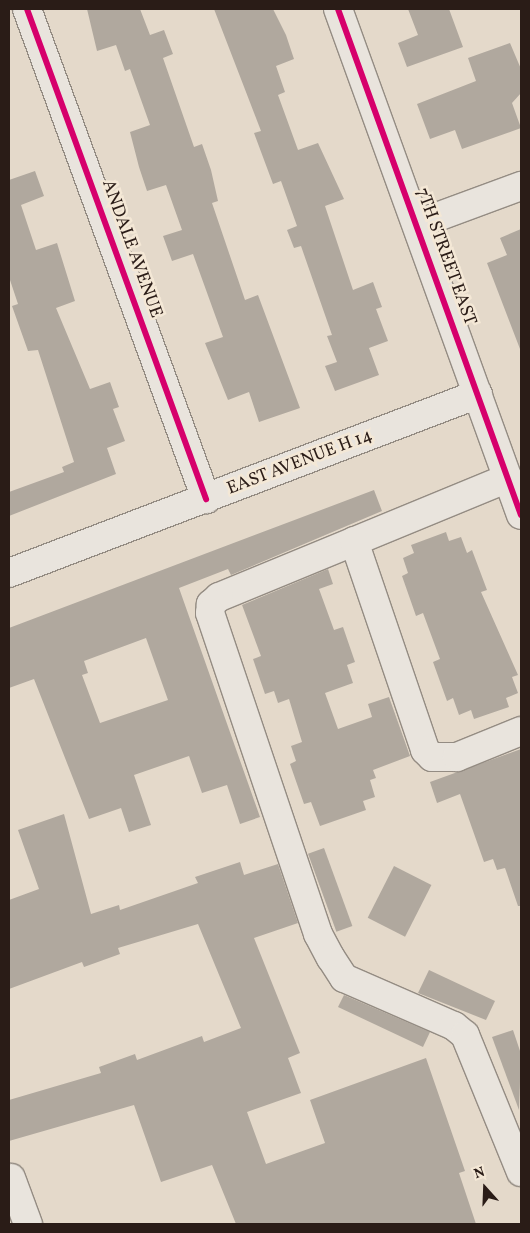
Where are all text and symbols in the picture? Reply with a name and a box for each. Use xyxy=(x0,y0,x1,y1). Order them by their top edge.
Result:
street label: ANDALE AVENUE xyxy=(96,177,166,321)
street label: 7TH STREET EAST xyxy=(410,185,480,329)
street label: EAST AVENUE H 14 xyxy=(224,425,376,501)
north arrow xyxy=(460,1163,510,1213)
text: N xyxy=(472,1163,488,1184)

